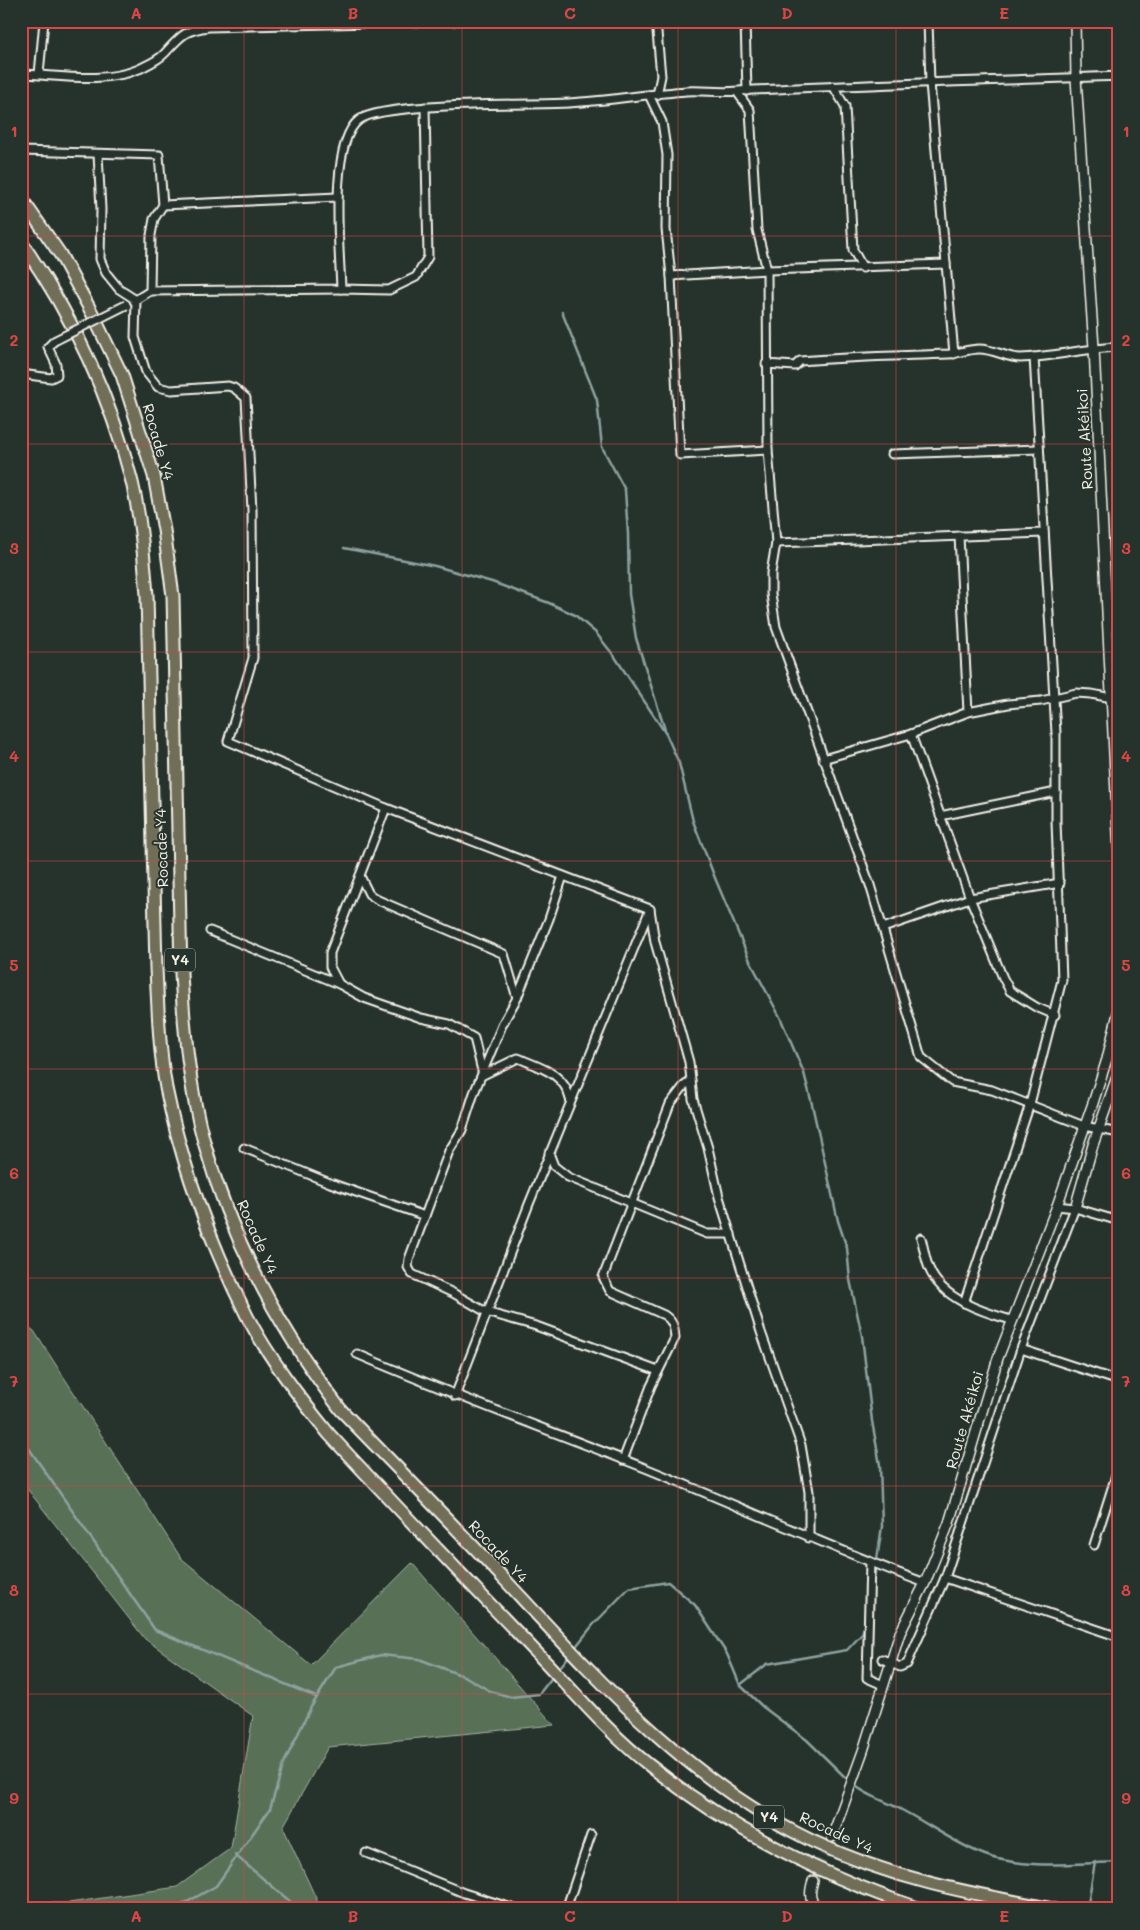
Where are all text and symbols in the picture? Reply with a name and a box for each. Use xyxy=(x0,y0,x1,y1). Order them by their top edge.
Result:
text: A xyxy=(130,2,142,23)
text: B xyxy=(348,2,358,23)
text: C xyxy=(564,2,576,23)
text: D xyxy=(781,2,793,23)
text: E xyxy=(999,2,1009,23)
text: 1 xyxy=(10,120,18,141)
text: 1 xyxy=(1122,120,1130,141)
text: 2 xyxy=(10,329,19,350)
text: 2 xyxy=(1122,329,1131,350)
street label: Route Akéikoi xyxy=(1071,388,1097,490)
street label: Rocade Y4 xyxy=(138,401,180,483)
text: 3 xyxy=(9,537,19,558)
text: 3 xyxy=(1121,537,1131,558)
text: 4 xyxy=(9,745,19,766)
text: 4 xyxy=(1121,745,1131,766)
street label: Rocade Y4 xyxy=(150,808,172,888)
road number: Y4 xyxy=(165,948,195,972)
text: 5 xyxy=(9,954,19,975)
text: 5 xyxy=(1121,954,1131,975)
text: 6 xyxy=(9,1162,19,1183)
text: 6 xyxy=(1121,1162,1131,1183)
street label: Rocade Y4 xyxy=(233,1196,283,1277)
street label: Route Akéikoi xyxy=(940,1368,988,1471)
text: 7 xyxy=(10,1370,19,1391)
text: 7 xyxy=(1122,1370,1131,1391)
street label: Rocade Y4 xyxy=(465,1516,533,1587)
text: 8 xyxy=(9,1579,19,1600)
text: 8 xyxy=(1121,1579,1131,1600)
text: 9 xyxy=(9,1787,19,1808)
text: 9 xyxy=(1121,1787,1131,1808)
road number: Y4 xyxy=(754,1805,784,1828)
street label: Rocade Y4 xyxy=(796,1806,877,1858)
text: A xyxy=(130,1905,142,1926)
text: B xyxy=(348,1905,358,1926)
text: C xyxy=(564,1905,576,1926)
text: D xyxy=(781,1905,793,1926)
text: E xyxy=(999,1905,1009,1926)

